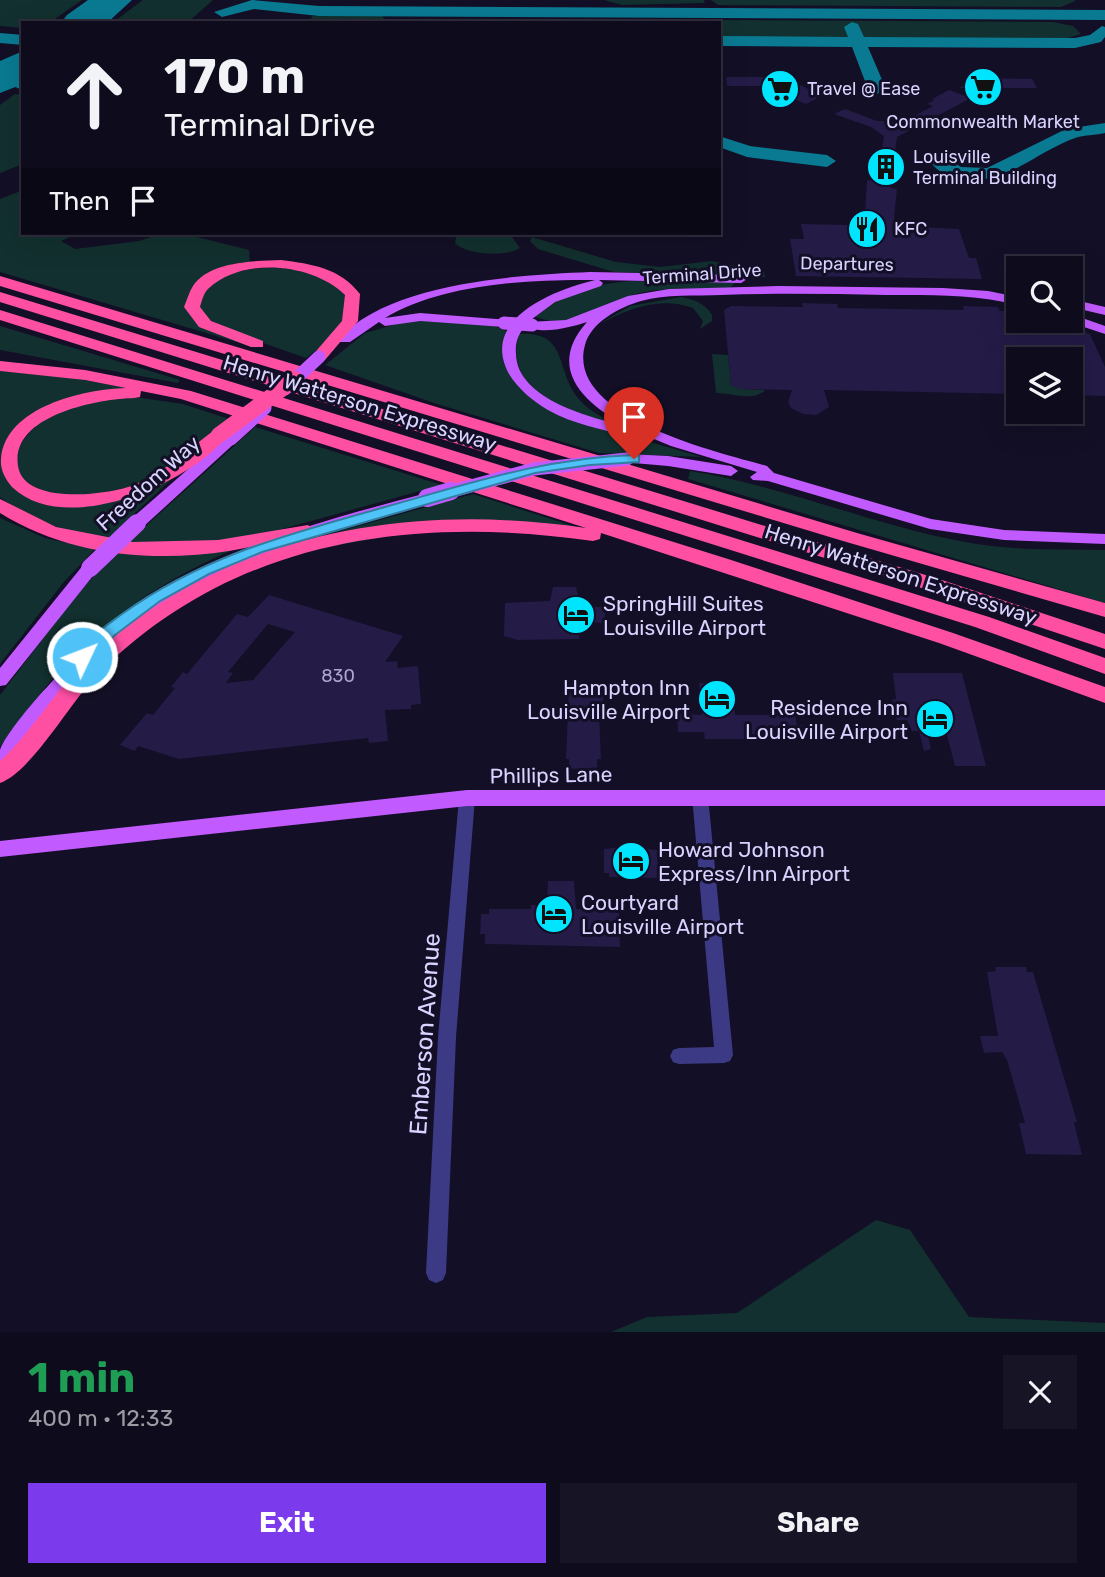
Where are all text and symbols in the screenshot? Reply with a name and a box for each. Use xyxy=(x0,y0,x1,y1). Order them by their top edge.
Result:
text: 170 m xyxy=(164,47,305,105)
icon: ahead xyxy=(49,49,140,140)
supermarket icon: Commonwealth Market xyxy=(962,66,1004,108)
supermarket icon: Travel @ Ease xyxy=(759,68,801,110)
place label: Travel @ Ease xyxy=(807,78,920,100)
text: Terminal Drive xyxy=(164,106,375,144)
place label: Commonwealth Market xyxy=(886,111,1080,133)
building icon: Louisville Terminal Building xyxy=(865,146,907,188)
place label: Louisville Terminal Building xyxy=(913,146,1057,189)
icon: arrive xyxy=(124,182,162,220)
text: Then xyxy=(49,186,110,217)
restaurant icon: KFC xyxy=(846,208,888,250)
place label: KFC xyxy=(894,218,927,240)
street label: Departures xyxy=(800,252,894,276)
map controls xyxy=(1006,256,1083,424)
button: search xyxy=(1006,256,1083,333)
street label: Terminal Drive xyxy=(642,259,762,289)
button: layers xyxy=(1006,347,1083,424)
street label: Henry Watterson Expressway xyxy=(220,349,500,457)
pin xyxy=(604,387,664,459)
icon: arrive xyxy=(615,398,653,436)
street label: Freedom Way xyxy=(91,430,205,536)
street label: Henry Watterson Expressway xyxy=(762,518,1041,630)
place label: SpringHill Suites Louisville Airport xyxy=(603,591,766,640)
hotel icon: SpringHill Suites Louisville Airport xyxy=(555,594,597,636)
position arrow xyxy=(45,620,119,694)
house number: 830 xyxy=(321,665,355,687)
place label: Hampton Inn Louisville Airport xyxy=(527,675,690,724)
hotel icon: Hampton Inn Louisville Airport xyxy=(696,678,738,720)
place label: Residence Inn Louisville Airport xyxy=(745,695,908,744)
hotel icon: Residence Inn Louisville Airport xyxy=(914,698,956,740)
street label: Phillips Lane xyxy=(489,761,613,789)
place label: Howard Johnson Express/Inn Airport xyxy=(658,837,850,886)
hotel icon: Howard Johnson Express/Inn Airport xyxy=(610,840,652,882)
place label: Courtyard Louisville Airport xyxy=(581,890,744,939)
hotel icon: Courtyard Louisville Airport xyxy=(533,893,575,935)
street label: Emberson Avenue xyxy=(404,932,446,1136)
text: 1 min xyxy=(28,1353,135,1403)
button: close xyxy=(1003,1355,1077,1429)
text: 400 m · 12:33 xyxy=(28,1404,173,1432)
button: Exit xyxy=(28,1483,546,1563)
button: Share xyxy=(560,1483,1077,1563)

